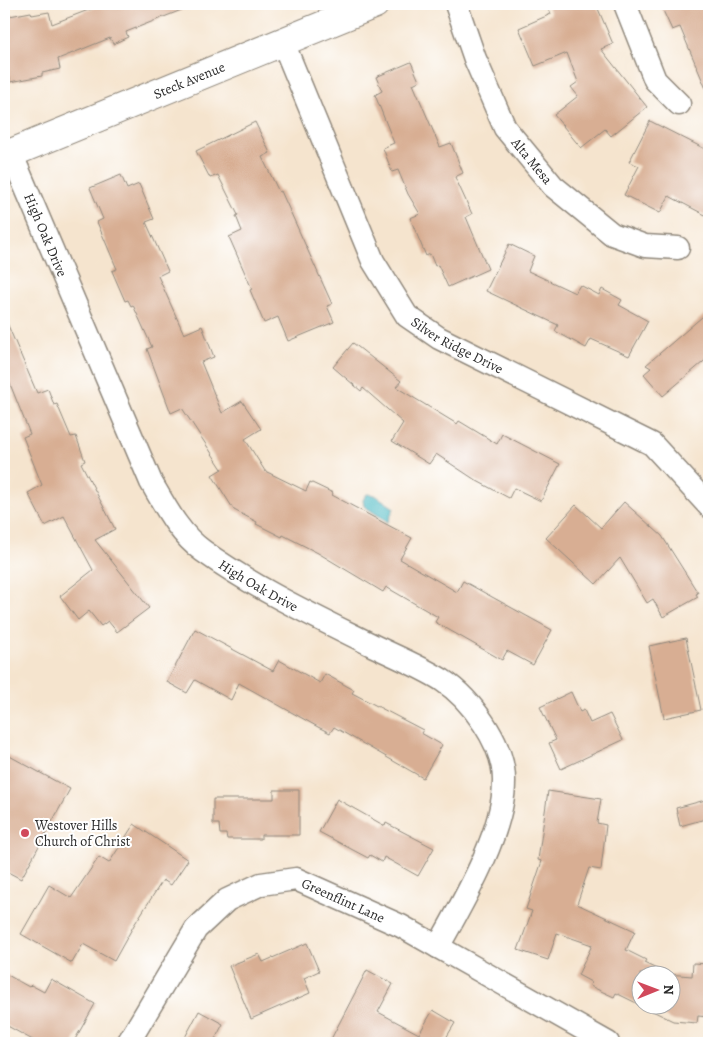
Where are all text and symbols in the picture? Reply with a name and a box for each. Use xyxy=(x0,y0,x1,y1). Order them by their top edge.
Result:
street label: Steck Avenue xyxy=(150,57,228,103)
street label: Alta Mesa xyxy=(507,133,557,189)
street label: High Oak Drive xyxy=(20,190,72,280)
street label: Silver Ridge Drive xyxy=(407,312,507,378)
street label: High Oak Drive xyxy=(215,555,302,616)
place label: Westover Hills Church of Christ xyxy=(34,816,131,851)
marker: Westover Hills Church of Christ xyxy=(19,827,31,839)
street label: Greenflint Lane xyxy=(299,873,388,927)
north arrow xyxy=(630,964,680,1014)
text: N xyxy=(659,985,678,995)

